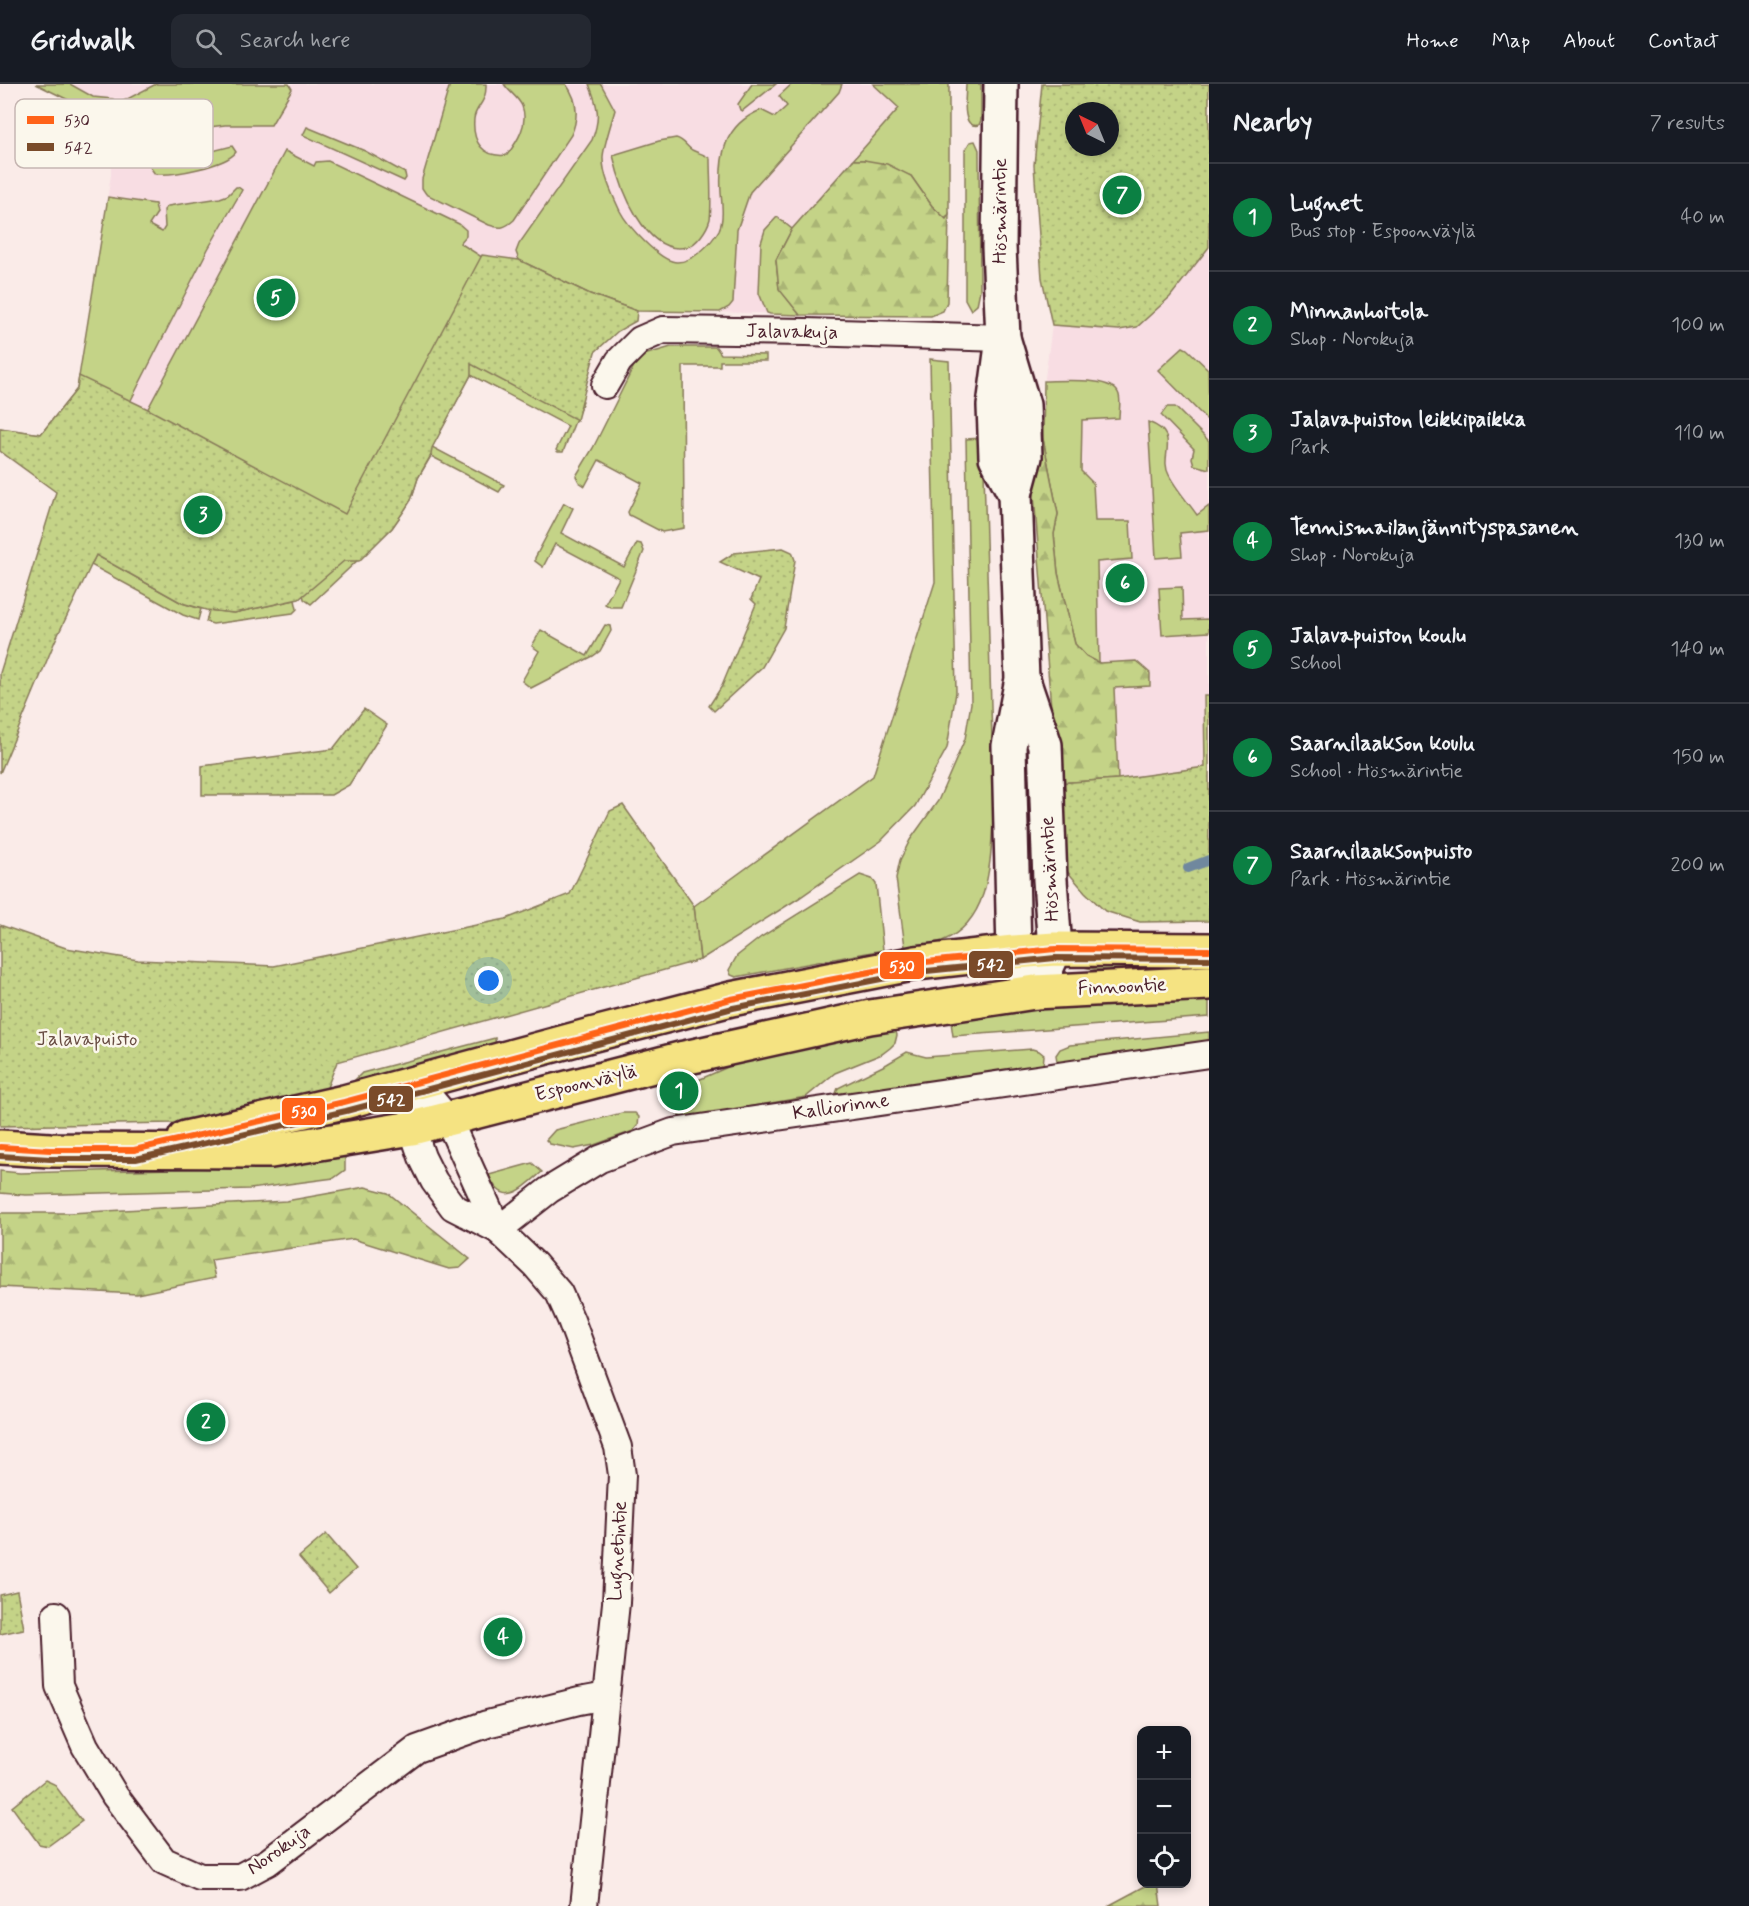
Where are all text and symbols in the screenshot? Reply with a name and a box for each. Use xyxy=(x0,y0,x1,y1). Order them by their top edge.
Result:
search box xyxy=(171,14,591,68)
text: Gridwalk xyxy=(30,23,135,60)
icon: search xyxy=(192,25,225,58)
text: Search here xyxy=(240,27,351,55)
text: Home xyxy=(1407,27,1459,55)
text: Map xyxy=(1492,27,1530,55)
text: About xyxy=(1563,27,1615,55)
text: Contact xyxy=(1648,27,1719,55)
legend xyxy=(15,99,213,168)
north arrow xyxy=(1065,102,1119,156)
text: Nearby xyxy=(1233,106,1312,140)
text: 7 results xyxy=(1650,110,1725,137)
text: 530 xyxy=(64,111,90,132)
text: 542 xyxy=(64,138,93,159)
street label: Hösmärintie xyxy=(987,158,1014,264)
pin: 7 xyxy=(1102,172,1142,218)
text: Lugnet xyxy=(1290,190,1363,218)
text: 1 xyxy=(1248,204,1257,231)
text: 40 m xyxy=(1681,204,1725,231)
text: Bus stop · Espoonväylä xyxy=(1290,218,1476,245)
pin: 5 xyxy=(256,276,296,320)
text: Minnanhoitola xyxy=(1290,298,1428,326)
text: 2 xyxy=(1248,312,1257,339)
text: 100 m xyxy=(1671,312,1725,339)
street label: Jalavakuja xyxy=(746,318,838,346)
text: Shop · Norokuja xyxy=(1290,326,1415,353)
text: Jalavapuiston leikkipaikka xyxy=(1290,406,1526,434)
text: 3 xyxy=(1248,420,1257,447)
text: 110 m xyxy=(1674,420,1725,447)
text: Park xyxy=(1290,434,1330,461)
pin: 3 xyxy=(184,492,222,538)
text: Tennismailanjännityspasanen xyxy=(1290,514,1578,542)
text: 4 xyxy=(1247,528,1258,555)
text: 130 m xyxy=(1674,528,1725,555)
text: Shop · Norokuja xyxy=(1290,542,1415,569)
pin: 6 xyxy=(1106,560,1144,606)
text: Jalavapuiston koulu xyxy=(1290,622,1466,650)
text: 5 xyxy=(1247,636,1259,663)
text: 140 m xyxy=(1671,636,1725,663)
text: School xyxy=(1290,650,1342,677)
text: Saarnilaakson koulu xyxy=(1290,730,1475,758)
text: 6 xyxy=(1247,744,1258,771)
text: 150 m xyxy=(1672,744,1725,771)
text: School · Hösmärintie xyxy=(1290,758,1463,785)
street label: Hösmärintie xyxy=(1034,815,1066,923)
text: Saarnilaaksonpuisto xyxy=(1290,838,1473,866)
text: 7 xyxy=(1246,852,1259,879)
text: 200 m xyxy=(1670,852,1725,879)
text: Park · Hösmärintie xyxy=(1290,866,1451,893)
line badge: 542 xyxy=(968,950,1014,979)
line badge: 530 xyxy=(879,951,925,980)
text: 542 xyxy=(977,955,1006,976)
text: 530 xyxy=(889,957,915,978)
your location xyxy=(474,966,503,995)
street label: Finnoontie xyxy=(1077,971,1167,1003)
park label: Jalavapuisto xyxy=(36,1026,138,1053)
street label: Espoonväylä xyxy=(532,1057,640,1109)
pin: 1 xyxy=(660,1068,698,1114)
line badge: 542 xyxy=(368,1085,414,1113)
street label: Kalliorinne xyxy=(791,1087,891,1127)
text: 542 xyxy=(377,1090,406,1111)
line badge: 530 xyxy=(281,1097,326,1126)
text: 530 xyxy=(291,1102,317,1123)
pin: 2 xyxy=(186,1400,226,1444)
street label: Lugnetintie xyxy=(602,1500,636,1602)
pin: 4 xyxy=(484,1614,522,1660)
map controls xyxy=(1137,1726,1191,1888)
button: + xyxy=(1137,1726,1191,1780)
button: − xyxy=(1137,1780,1191,1834)
street label: Norokuja xyxy=(242,1818,316,1882)
button: locate xyxy=(1137,1834,1191,1888)

